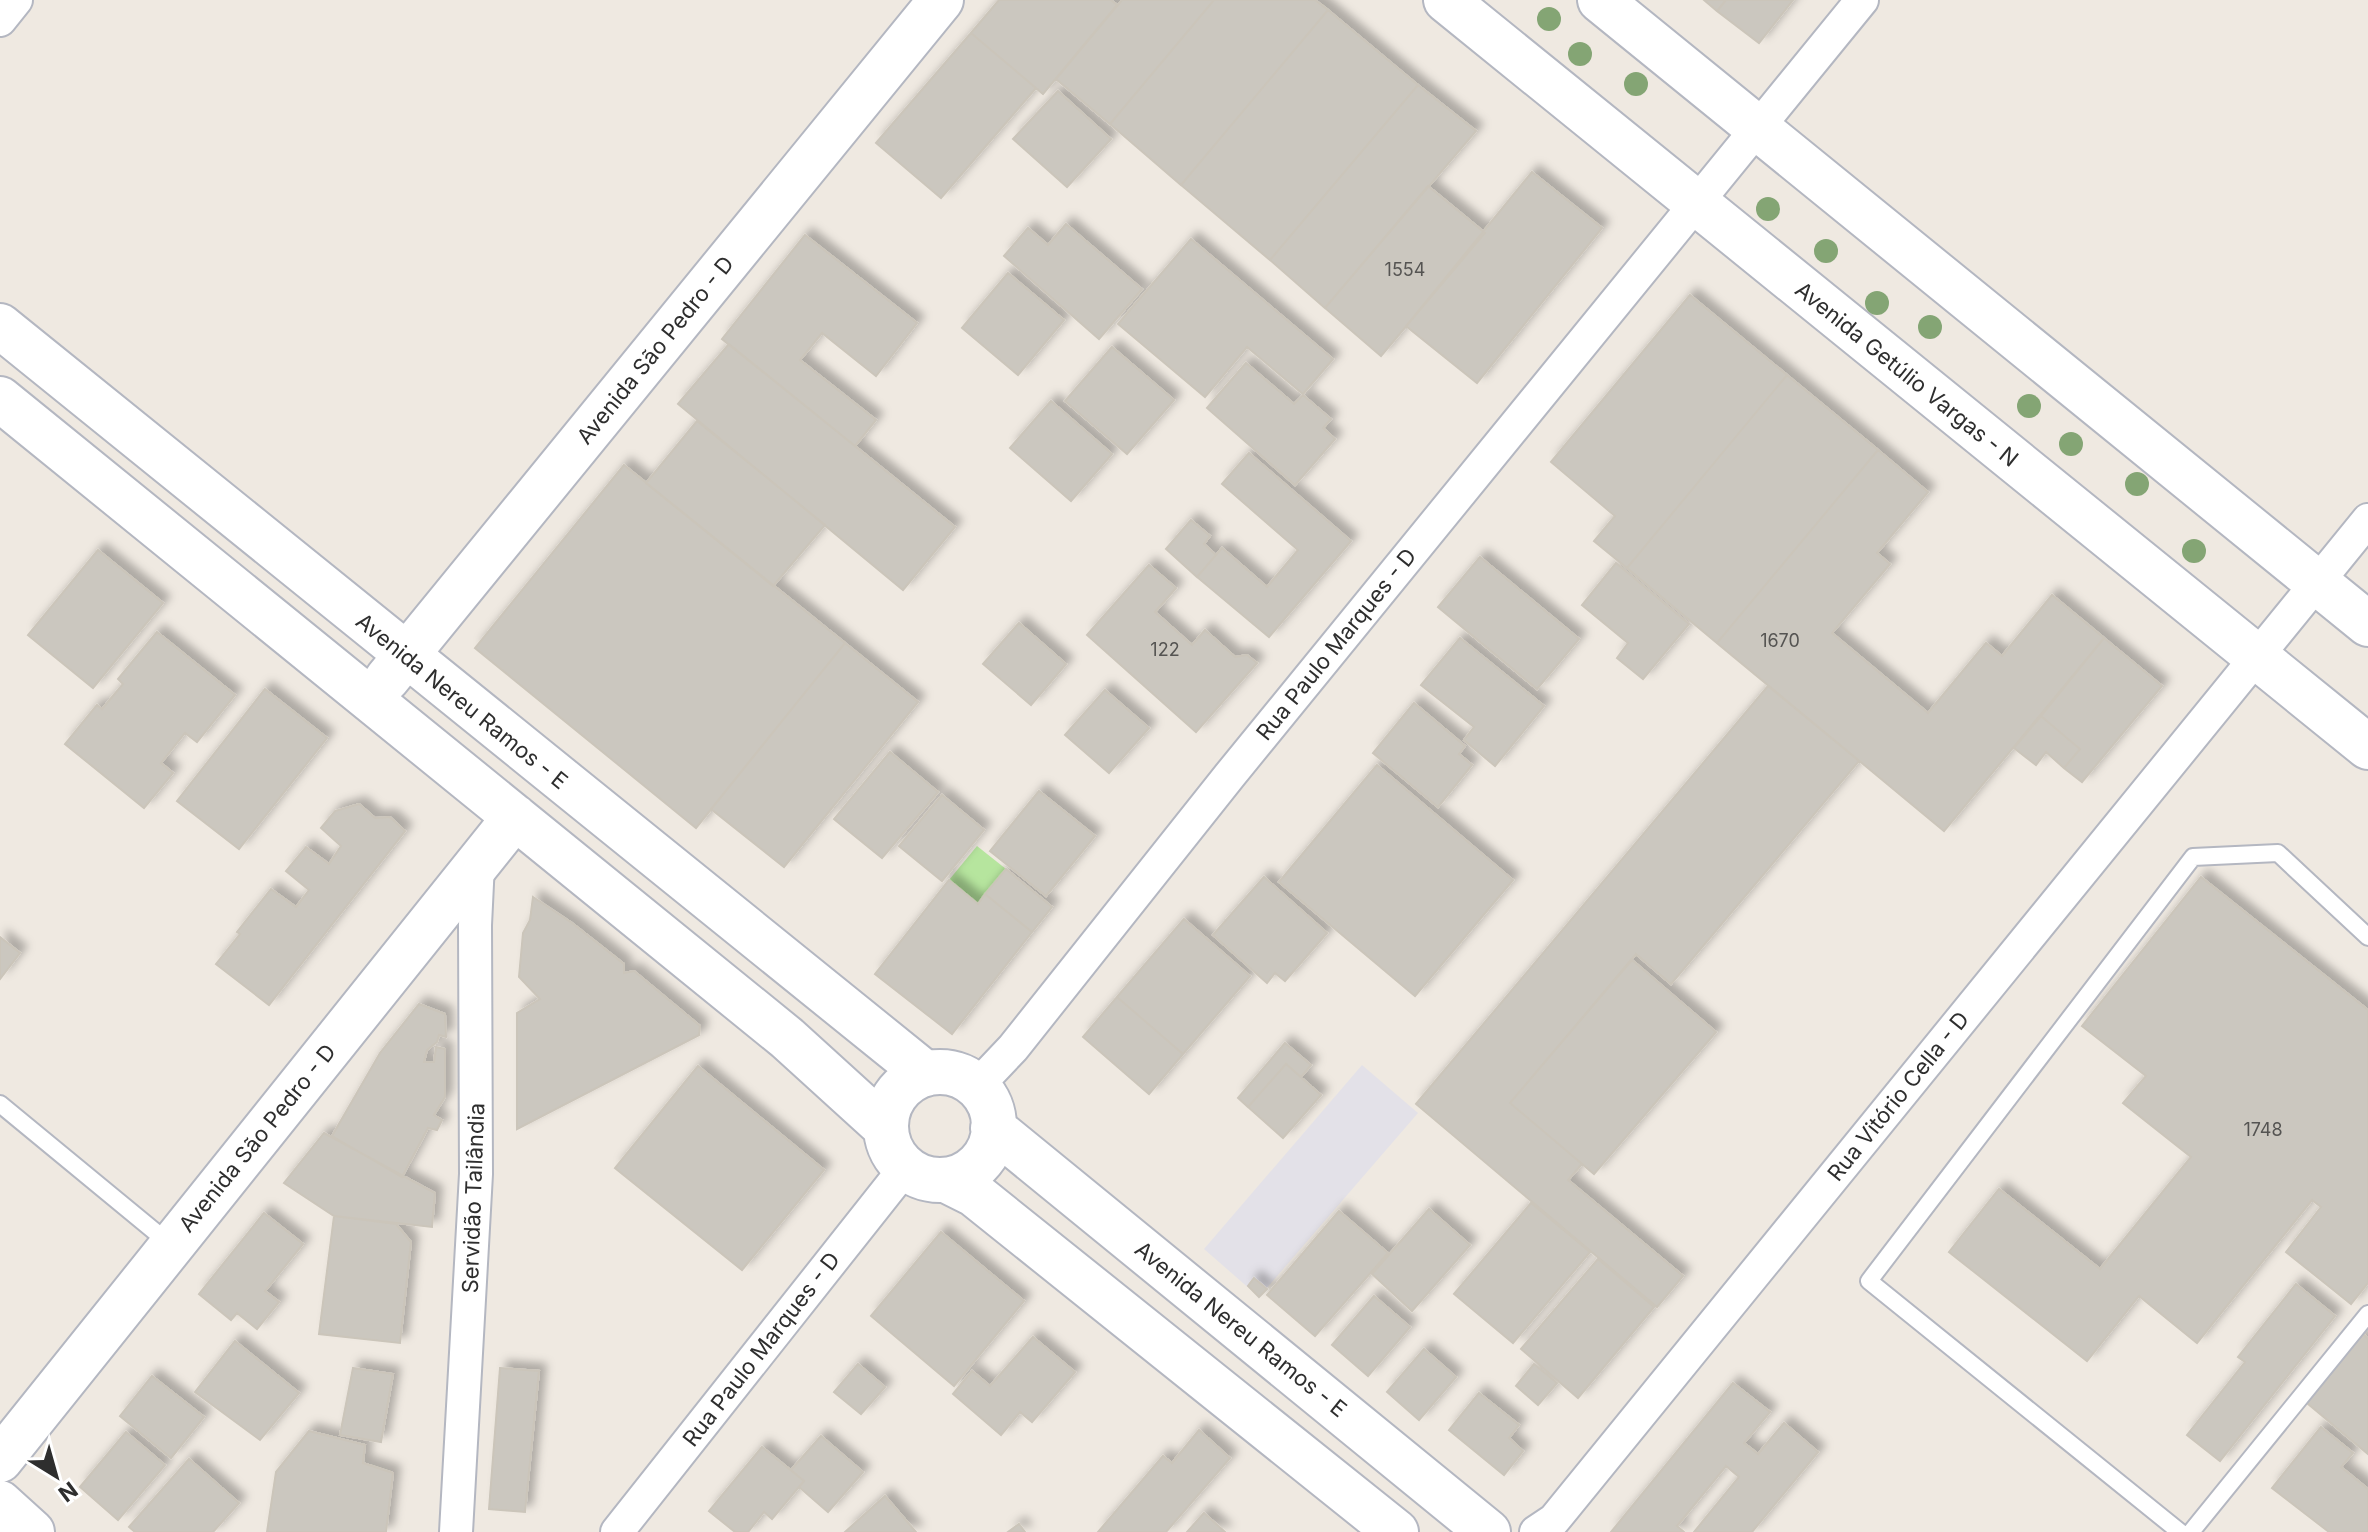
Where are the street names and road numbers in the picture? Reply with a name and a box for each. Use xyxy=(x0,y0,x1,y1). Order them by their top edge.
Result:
street label: Avenida São Pedro - D xyxy=(571,251,739,449)
street label: Avenida Getúlio Vargas - N xyxy=(1790,276,2024,472)
street label: Rua Paulo Marques - D xyxy=(1251,543,1421,745)
street label: Avenida Nereu Ramos - E xyxy=(351,608,573,794)
street label: Rua Vitório Cella - D xyxy=(1822,1006,1974,1186)
street label: Avenida São Pedro - D xyxy=(173,1039,341,1237)
street label: Servidão Tailândia xyxy=(457,1102,489,1294)
street label: Avenida Nereu Ramos - E xyxy=(1130,1236,1352,1422)
street label: Rua Paulo Marques - D xyxy=(677,1247,845,1451)

